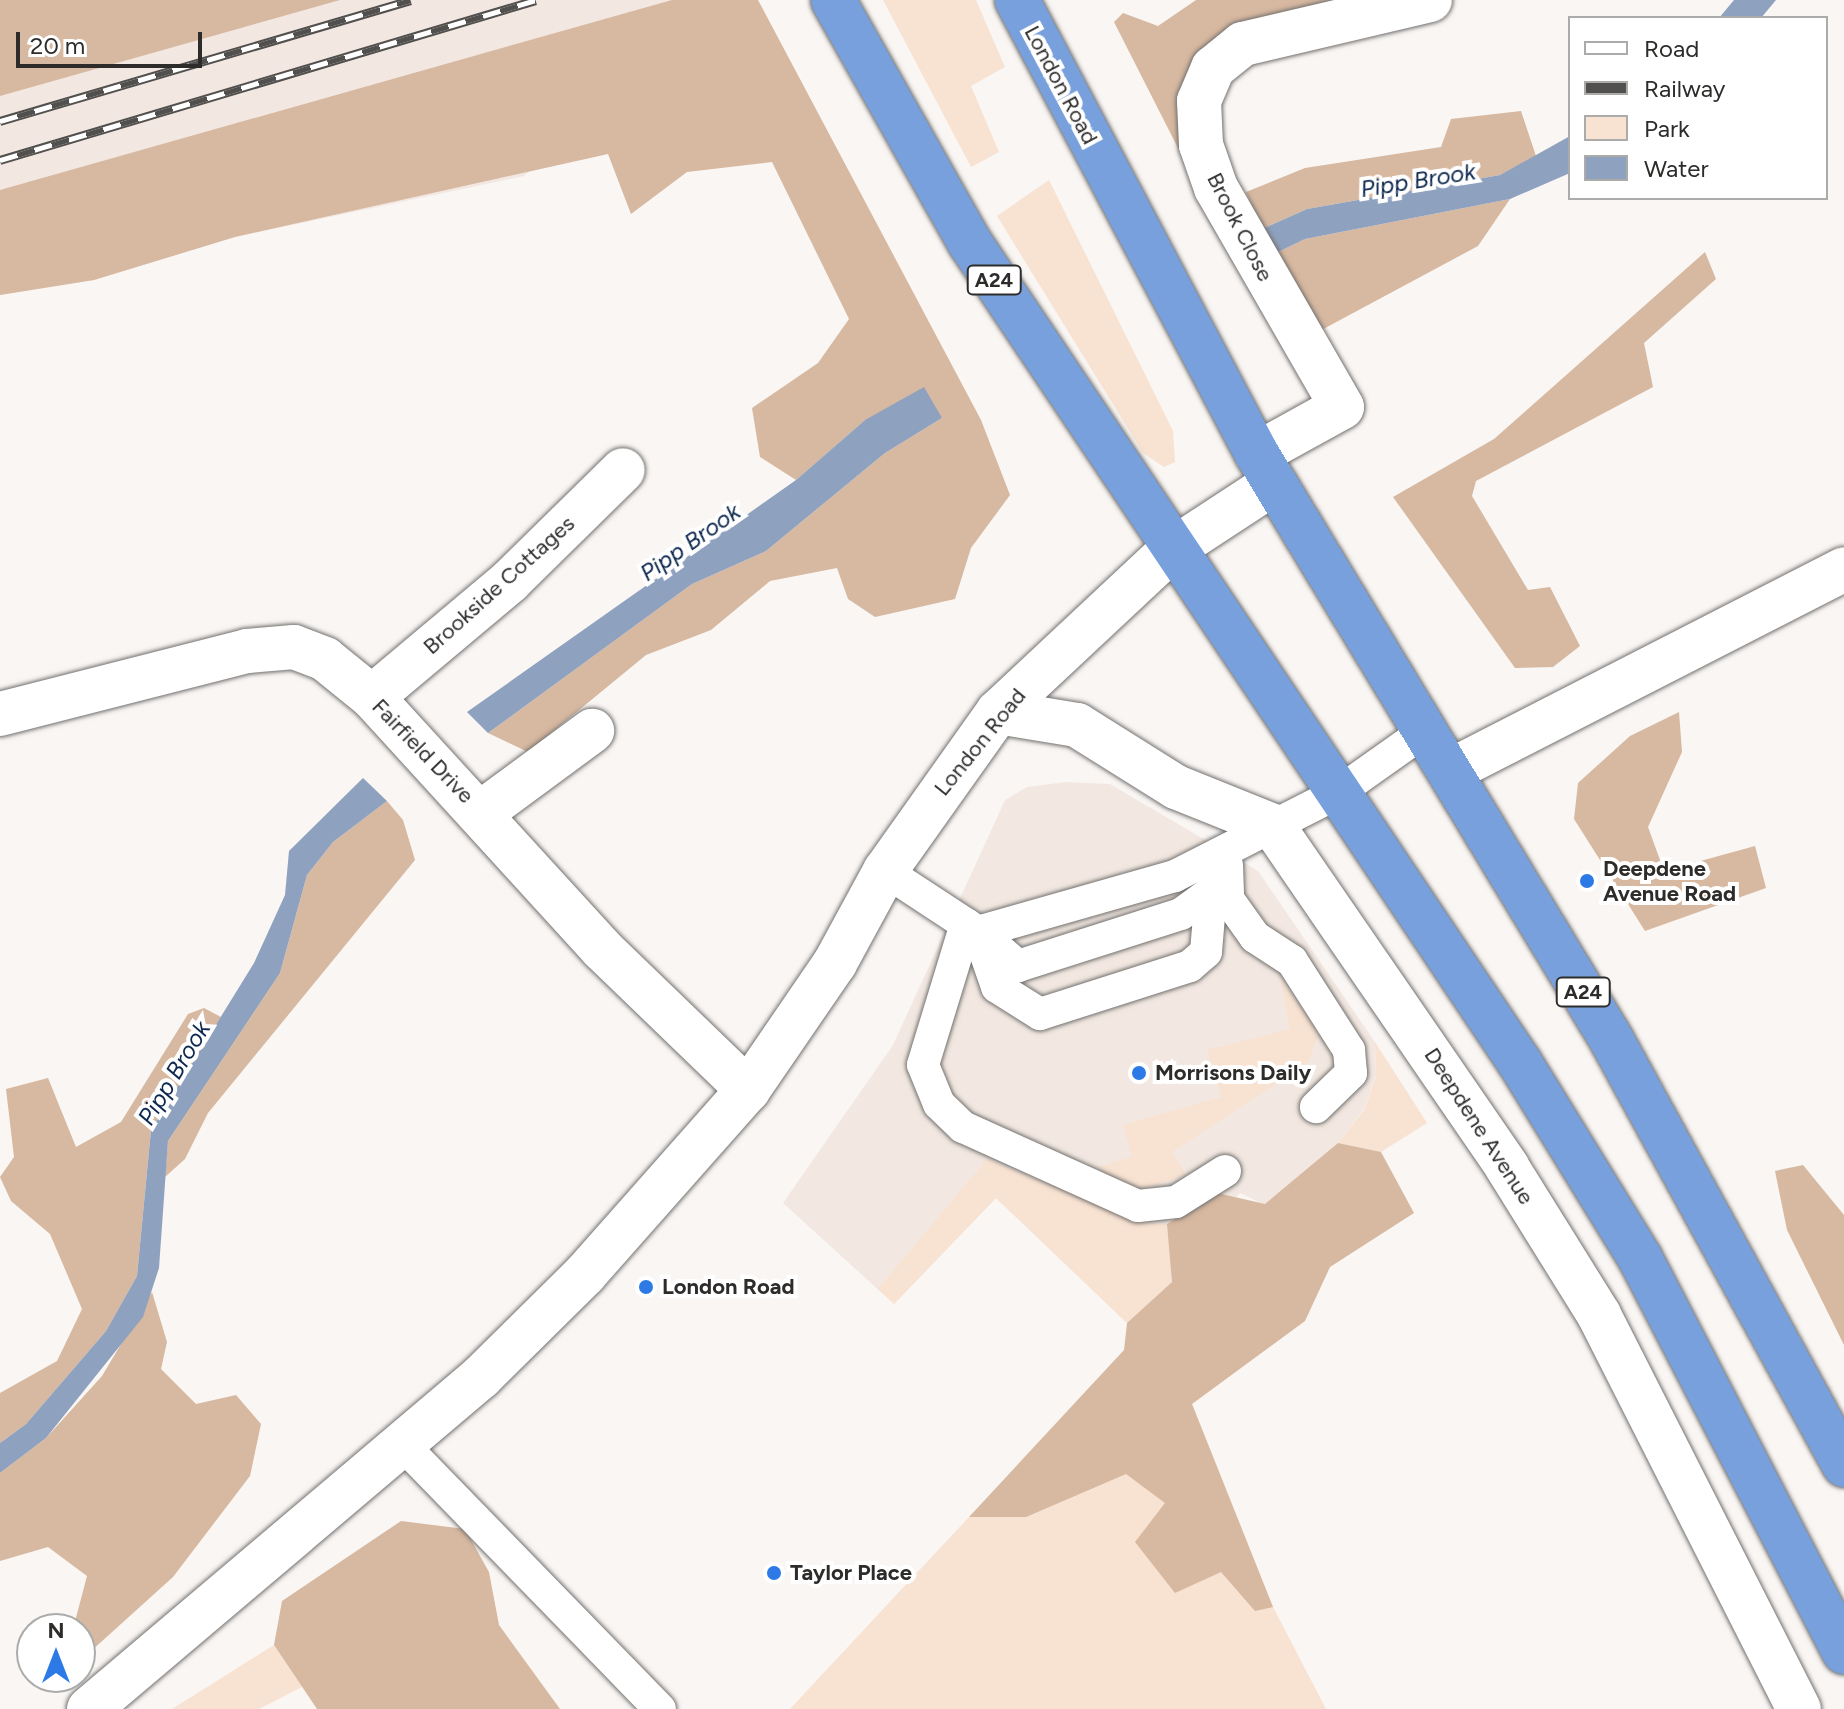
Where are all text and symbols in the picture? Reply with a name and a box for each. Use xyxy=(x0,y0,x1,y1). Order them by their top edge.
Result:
scale bar xyxy=(20,16,206,66)
legend xyxy=(1568,16,1828,200)
street label: London Road xyxy=(1019,21,1103,149)
text: 20 m xyxy=(30,31,85,60)
text: Road xyxy=(1644,34,1699,63)
text: Railway xyxy=(1644,74,1725,103)
text: Park xyxy=(1644,114,1690,143)
text: Water xyxy=(1644,154,1709,183)
water label: Pipp Brook xyxy=(1358,157,1478,203)
street label: Brook Close xyxy=(1201,168,1279,286)
road number: A24 xyxy=(966,264,1022,296)
water label: Pipp Brook xyxy=(634,497,746,587)
street label: Brookside Cottages xyxy=(418,510,580,660)
street label: London Road xyxy=(929,683,1031,801)
street label: Fairfield Drive xyxy=(367,693,479,809)
place label: Deepdene Avenue Road xyxy=(1603,855,1736,906)
marker: Deepdene Avenue Road xyxy=(1578,872,1596,890)
road number: A24 xyxy=(1555,976,1611,1008)
water label: Pipp Brook xyxy=(132,1016,216,1130)
street label: Deepdene Avenue xyxy=(1419,1043,1539,1209)
place label: Morrisons Daily xyxy=(1155,1060,1311,1086)
marker: Morrisons Daily xyxy=(1130,1064,1148,1082)
place label: London Road xyxy=(662,1274,794,1300)
marker: London Road xyxy=(637,1278,655,1296)
place label: Taylor Place xyxy=(790,1560,912,1586)
marker: Taylor Place xyxy=(765,1564,783,1582)
north arrow xyxy=(16,1613,96,1693)
text: N xyxy=(47,1617,65,1644)

